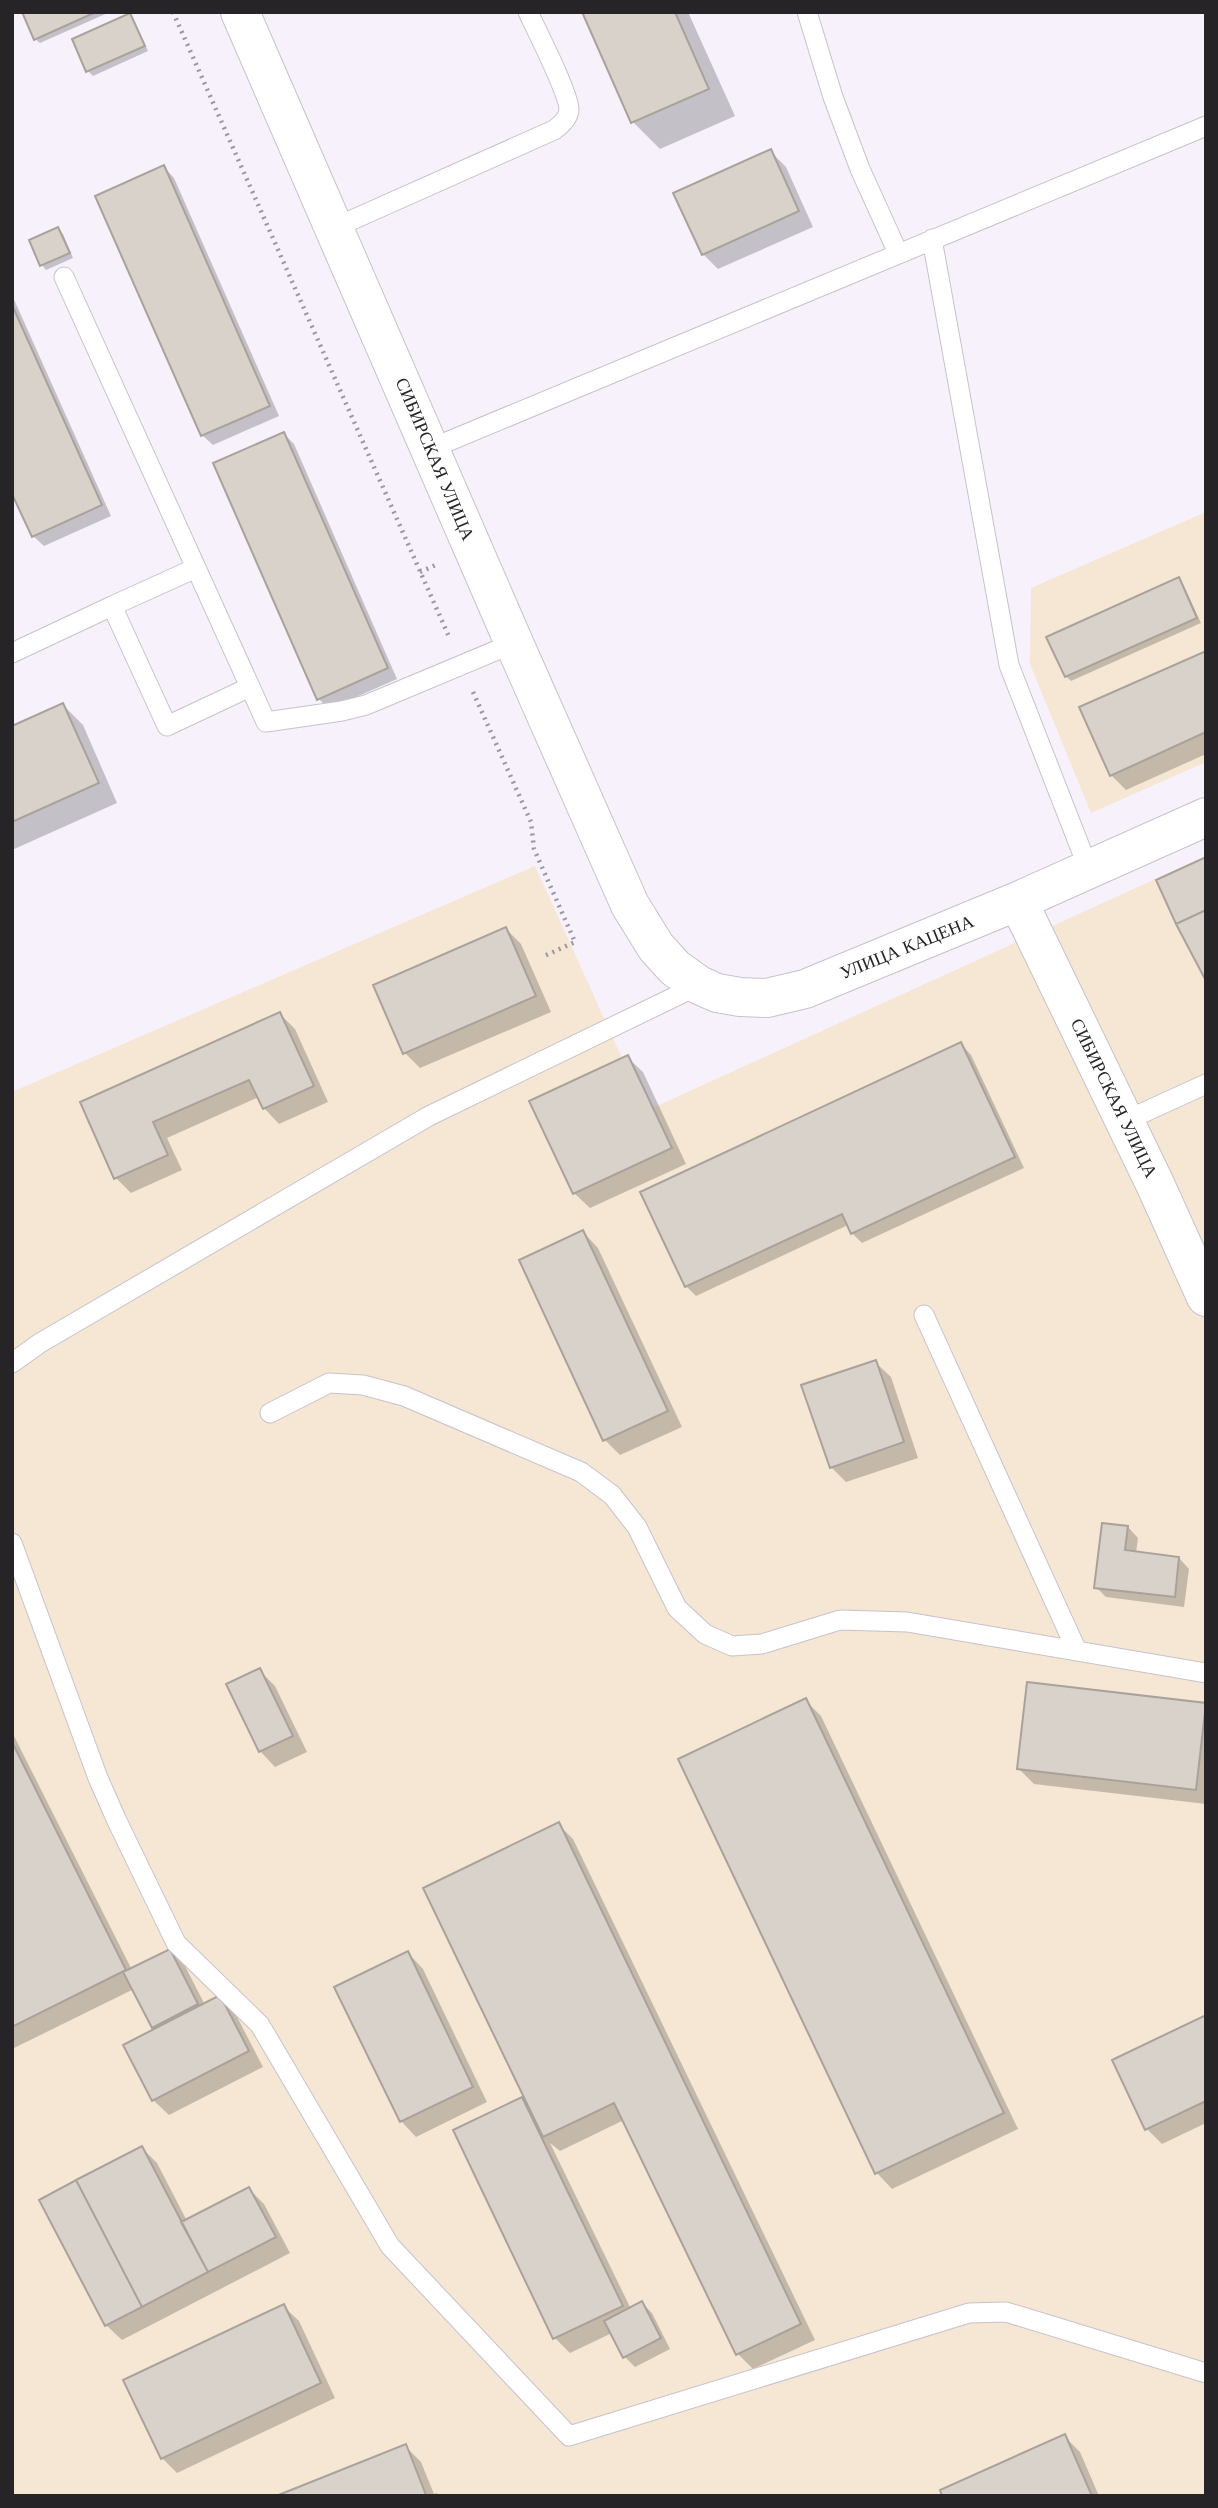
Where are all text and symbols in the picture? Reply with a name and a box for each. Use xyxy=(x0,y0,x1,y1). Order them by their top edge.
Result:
street label: СИБИРСКАЯ УЛИЦА xyxy=(391,374,479,544)
street label: УЛИЦА КАЦЕНА xyxy=(837,910,977,984)
street label: СИБИРСКАЯ УЛИЦА xyxy=(1066,1015,1162,1181)

